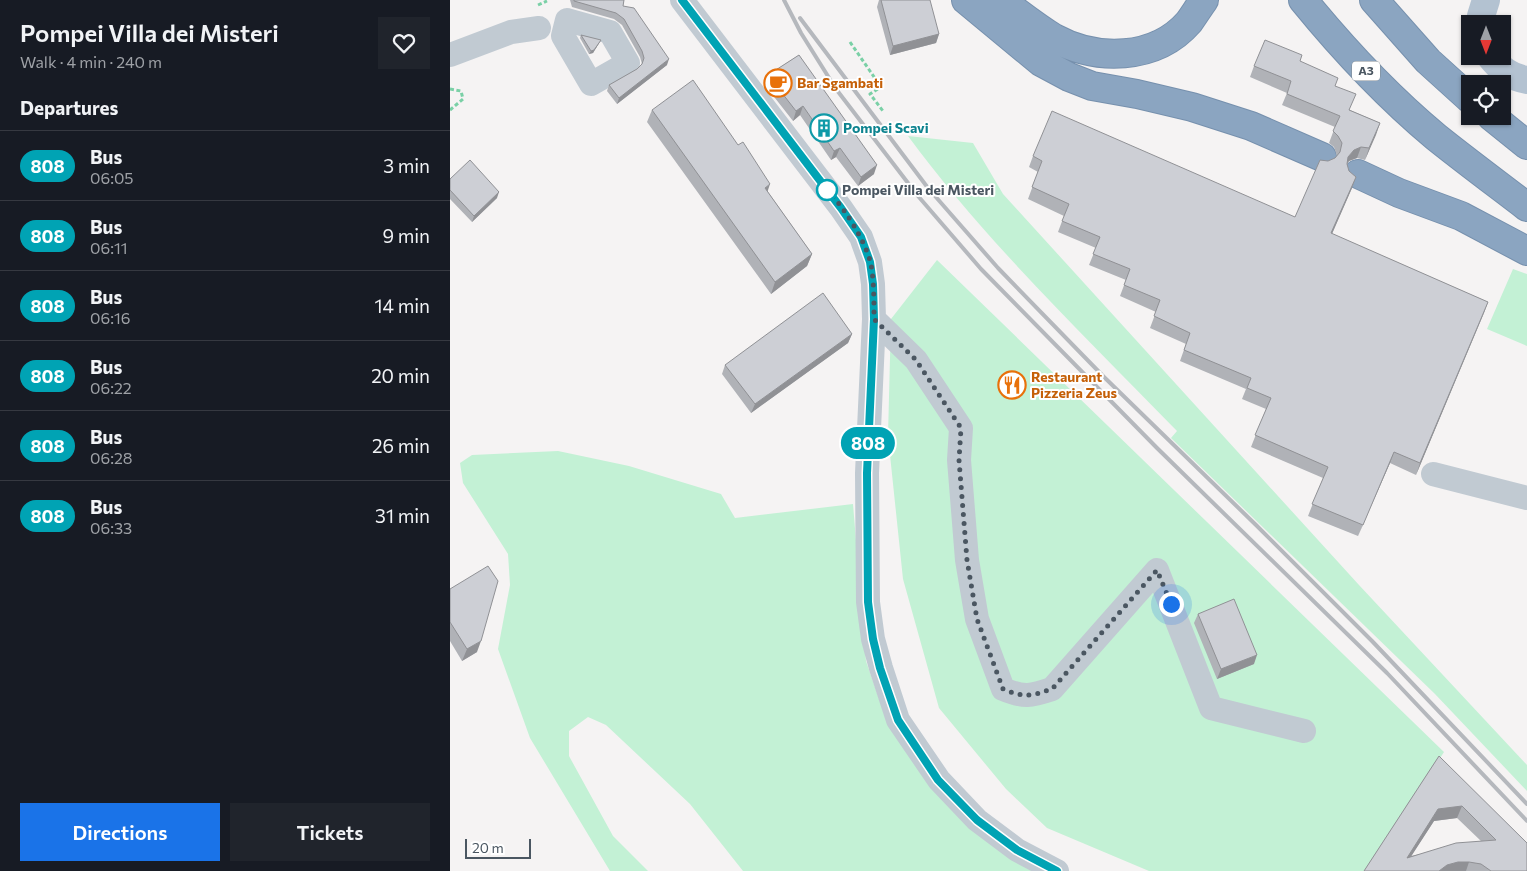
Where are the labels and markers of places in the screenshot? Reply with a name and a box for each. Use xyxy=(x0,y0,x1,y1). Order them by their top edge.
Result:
cafe icon: Bar Sgambati xyxy=(763,68,793,98)
place label: Bar Sgambati xyxy=(797,74,883,91)
building icon: Pompei Scavi xyxy=(809,113,839,143)
place label: Pompei Scavi xyxy=(843,119,929,136)
marker: Pompei Villa dei Misteri xyxy=(816,179,838,201)
place label: Pompei Villa dei Misteri xyxy=(842,181,994,198)
place label: Restaurant Pizzeria Zeus xyxy=(1031,368,1117,401)
restaurant icon: Restaurant Pizzeria Zeus xyxy=(997,370,1027,400)

